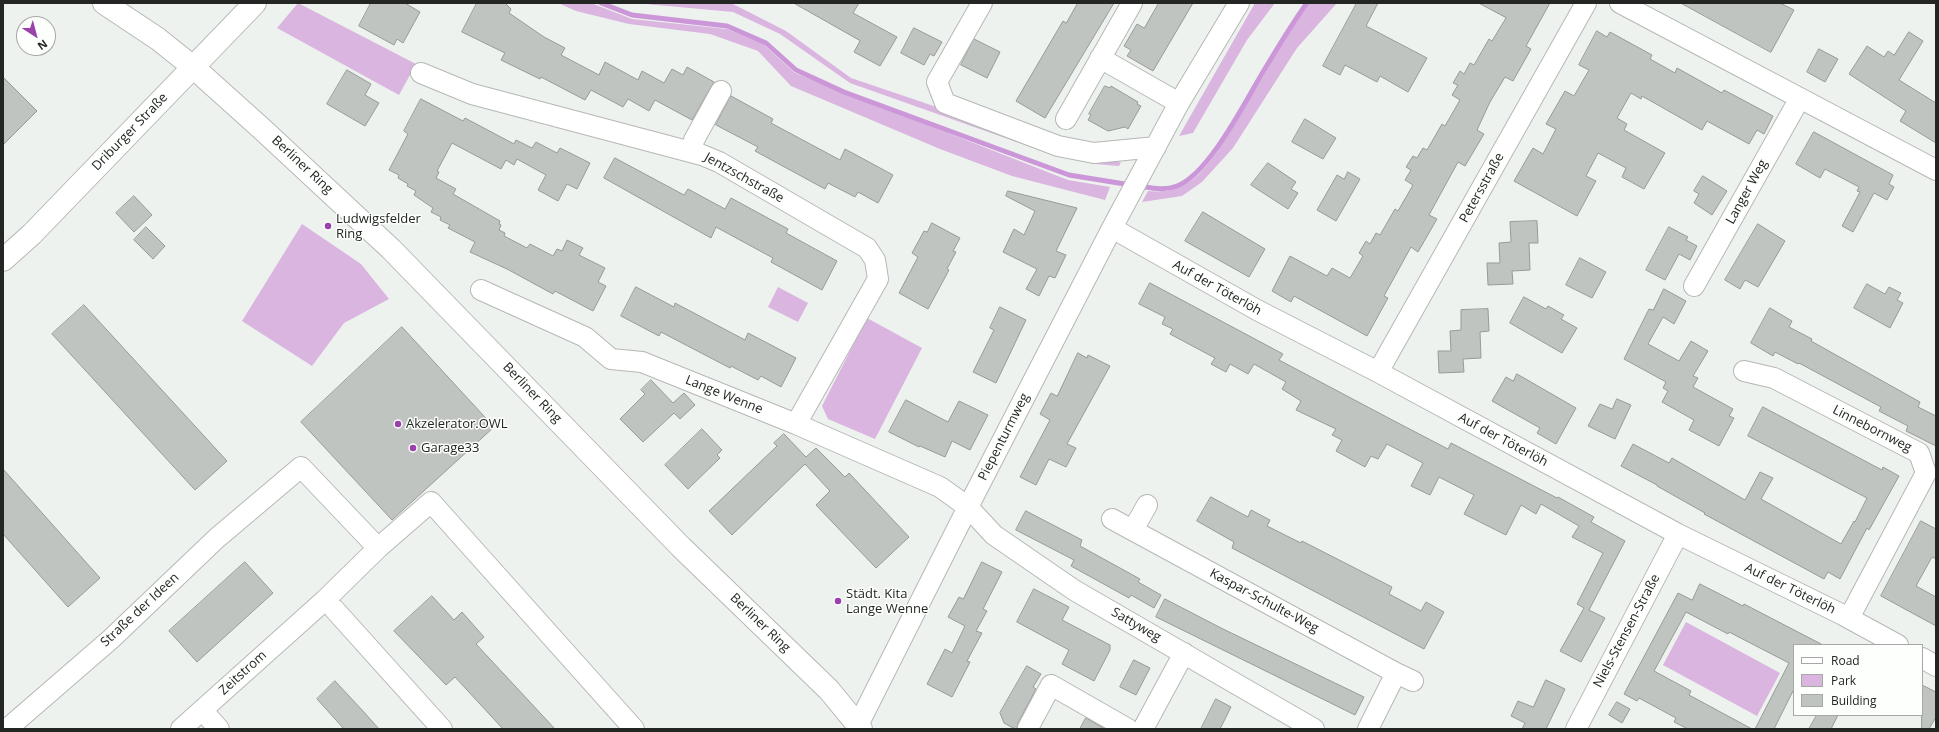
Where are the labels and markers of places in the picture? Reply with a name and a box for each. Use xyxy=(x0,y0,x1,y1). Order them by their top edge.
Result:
place label: Ludwigsfelder Ring xyxy=(336,211,421,242)
marker: Ludwigsfelder Ring xyxy=(323,221,333,231)
place label: Akzelerator.OWL xyxy=(406,416,508,432)
marker: Akzelerator.OWL xyxy=(393,419,403,429)
place label: Garage33 xyxy=(421,440,479,456)
marker: Garage33 xyxy=(408,443,418,453)
place label: Städt. Kita Lange Wenne xyxy=(846,586,928,617)
marker: Städt. Kita Lange Wenne xyxy=(833,596,843,606)

